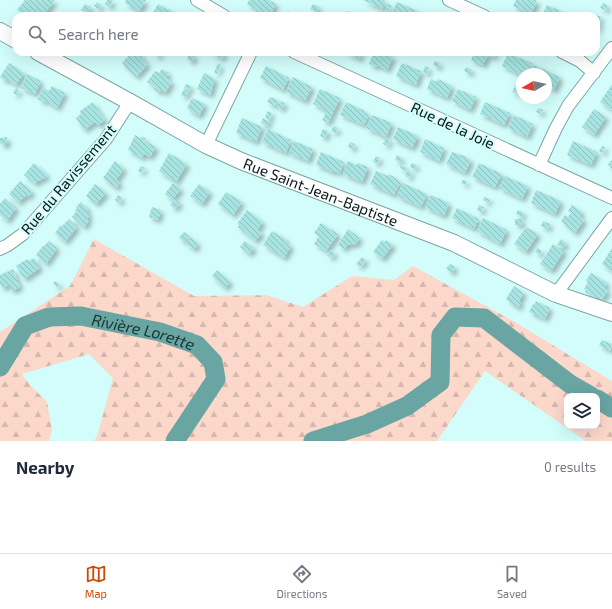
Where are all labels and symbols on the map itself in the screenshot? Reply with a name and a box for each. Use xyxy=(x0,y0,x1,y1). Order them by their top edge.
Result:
north arrow xyxy=(516,68,552,104)
street label: Rue de la Joie xyxy=(408,98,498,152)
street label: Rue du Ravissement xyxy=(17,120,119,238)
street label: Rue Saint-Jean-Baptiste xyxy=(241,154,401,230)
water label: Rivière Lorette xyxy=(90,309,198,353)

